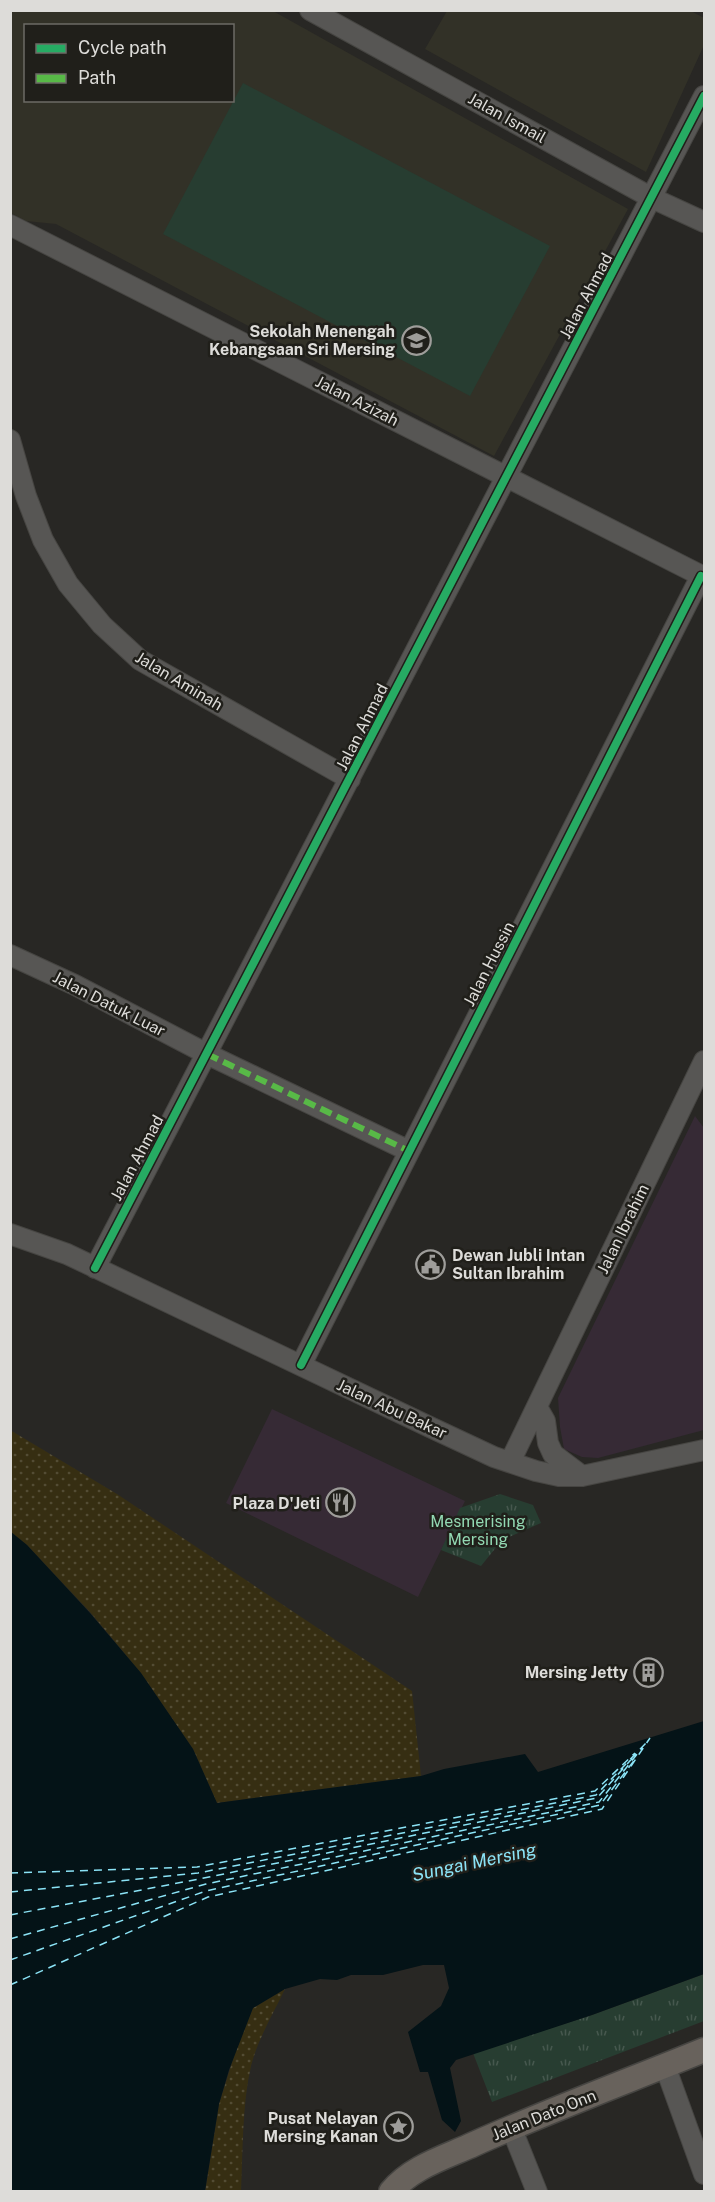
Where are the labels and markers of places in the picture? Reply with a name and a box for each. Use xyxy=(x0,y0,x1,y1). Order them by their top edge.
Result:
place label: Sekolah Menengah Kebangsaan Sri Mersing xyxy=(209,322,395,359)
school or university icon: Sekolah Menengah Kebangsaan Sri Mersing xyxy=(400,324,432,356)
place label: Dewan Jubli Intan Sultan Ibrahim xyxy=(452,1246,585,1283)
public building icon: Dewan Jubli Intan Sultan Ibrahim xyxy=(415,1248,447,1280)
restaurant icon: Plaza D'Jeti xyxy=(325,1487,357,1519)
place label: Plaza D'Jeti xyxy=(233,1494,320,1513)
building icon: Mersing Jetty xyxy=(633,1656,665,1688)
place label: Mersing Jetty xyxy=(525,1663,628,1682)
place label: Pusat Nelayan Mersing Kanan xyxy=(264,2109,378,2146)
place icon: Pusat Nelayan Mersing Kanan xyxy=(383,2111,415,2143)

